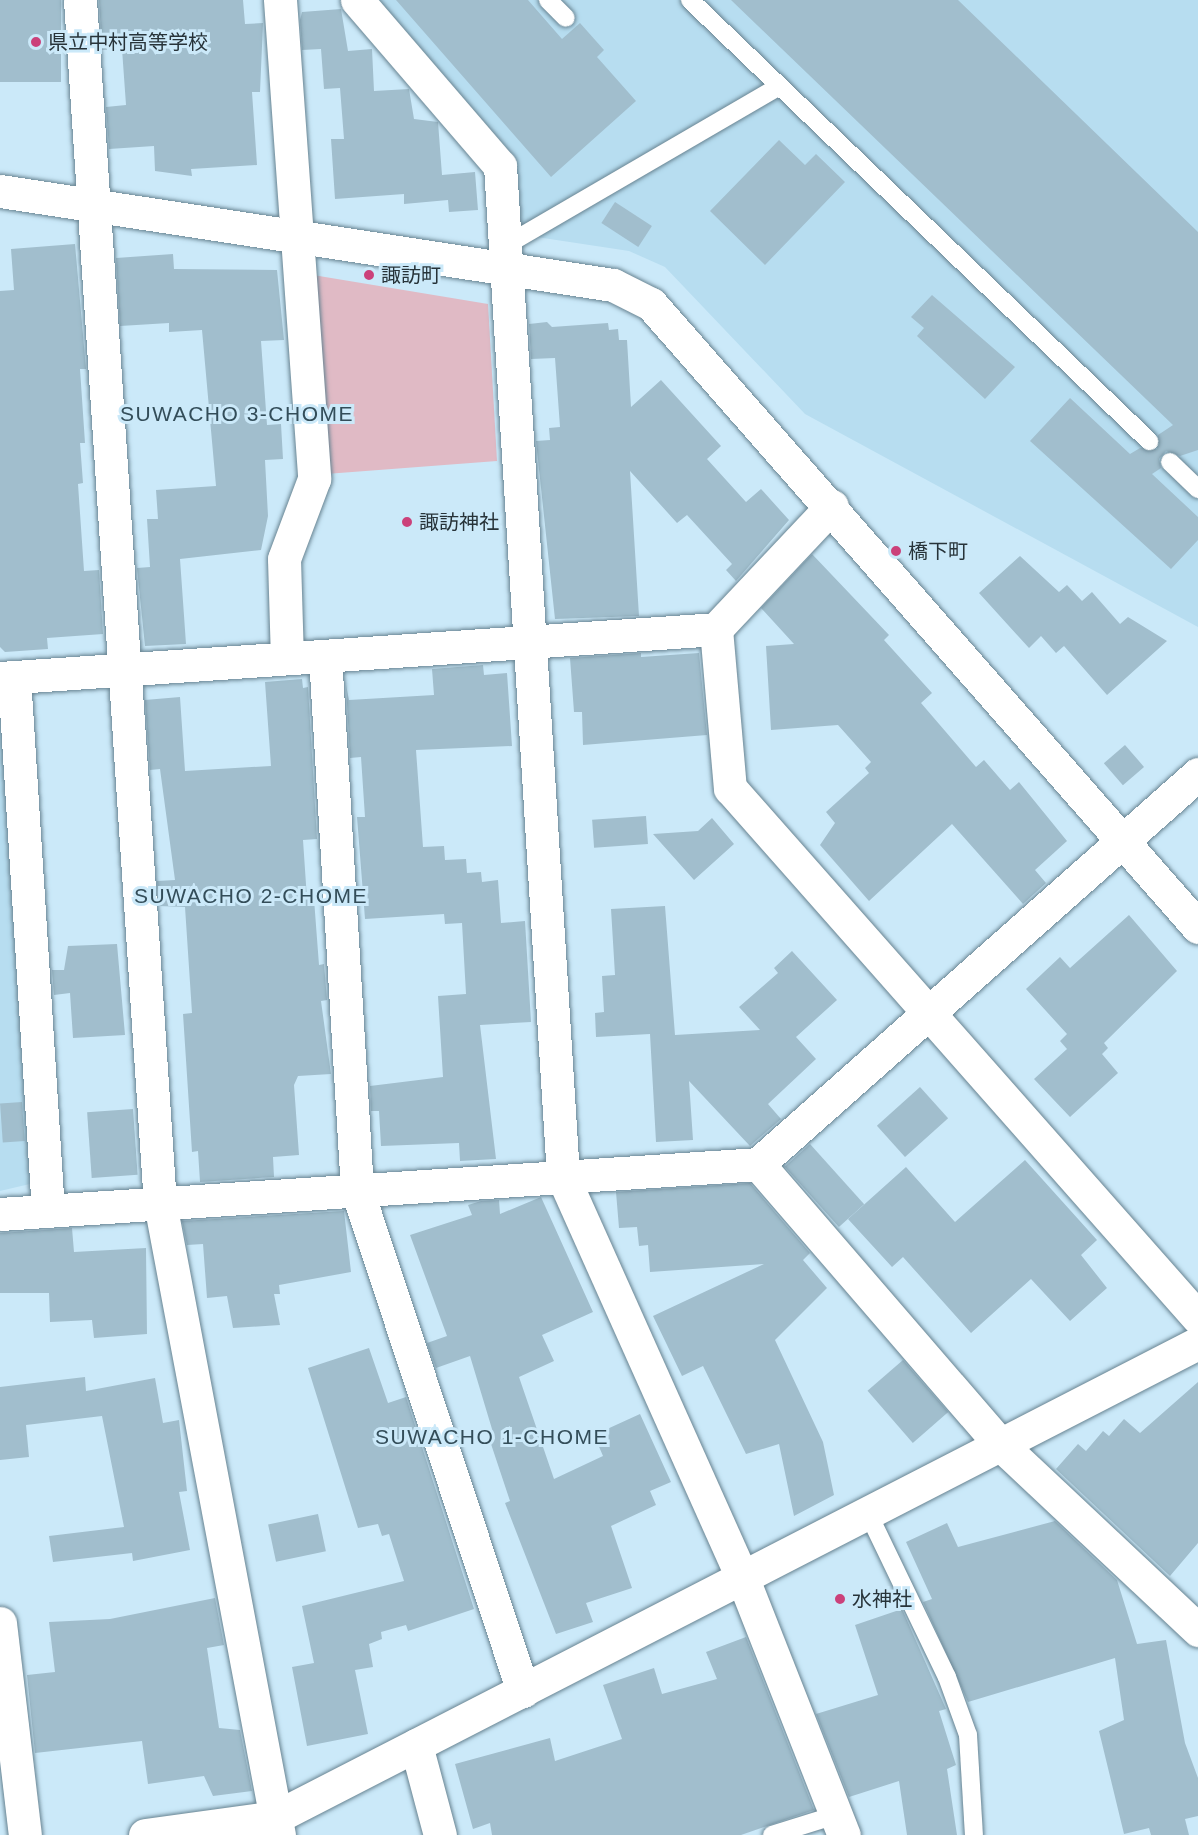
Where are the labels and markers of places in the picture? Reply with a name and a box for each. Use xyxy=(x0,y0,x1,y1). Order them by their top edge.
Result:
place label: 県立中村高等学校 xyxy=(48,30,208,54)
marker: 県立中村高等学校 xyxy=(29,35,43,49)
place label: 諏訪町 xyxy=(381,263,441,287)
marker: 諏訪町 xyxy=(362,268,376,282)
place label: 諏訪神社 xyxy=(419,510,499,534)
marker: 諏訪神社 xyxy=(400,515,414,529)
place label: 橋下町 xyxy=(908,539,968,563)
marker: 橋下町 xyxy=(889,544,903,558)
place label: 水神社 xyxy=(852,1587,912,1611)
marker: 水神社 xyxy=(833,1592,847,1606)

